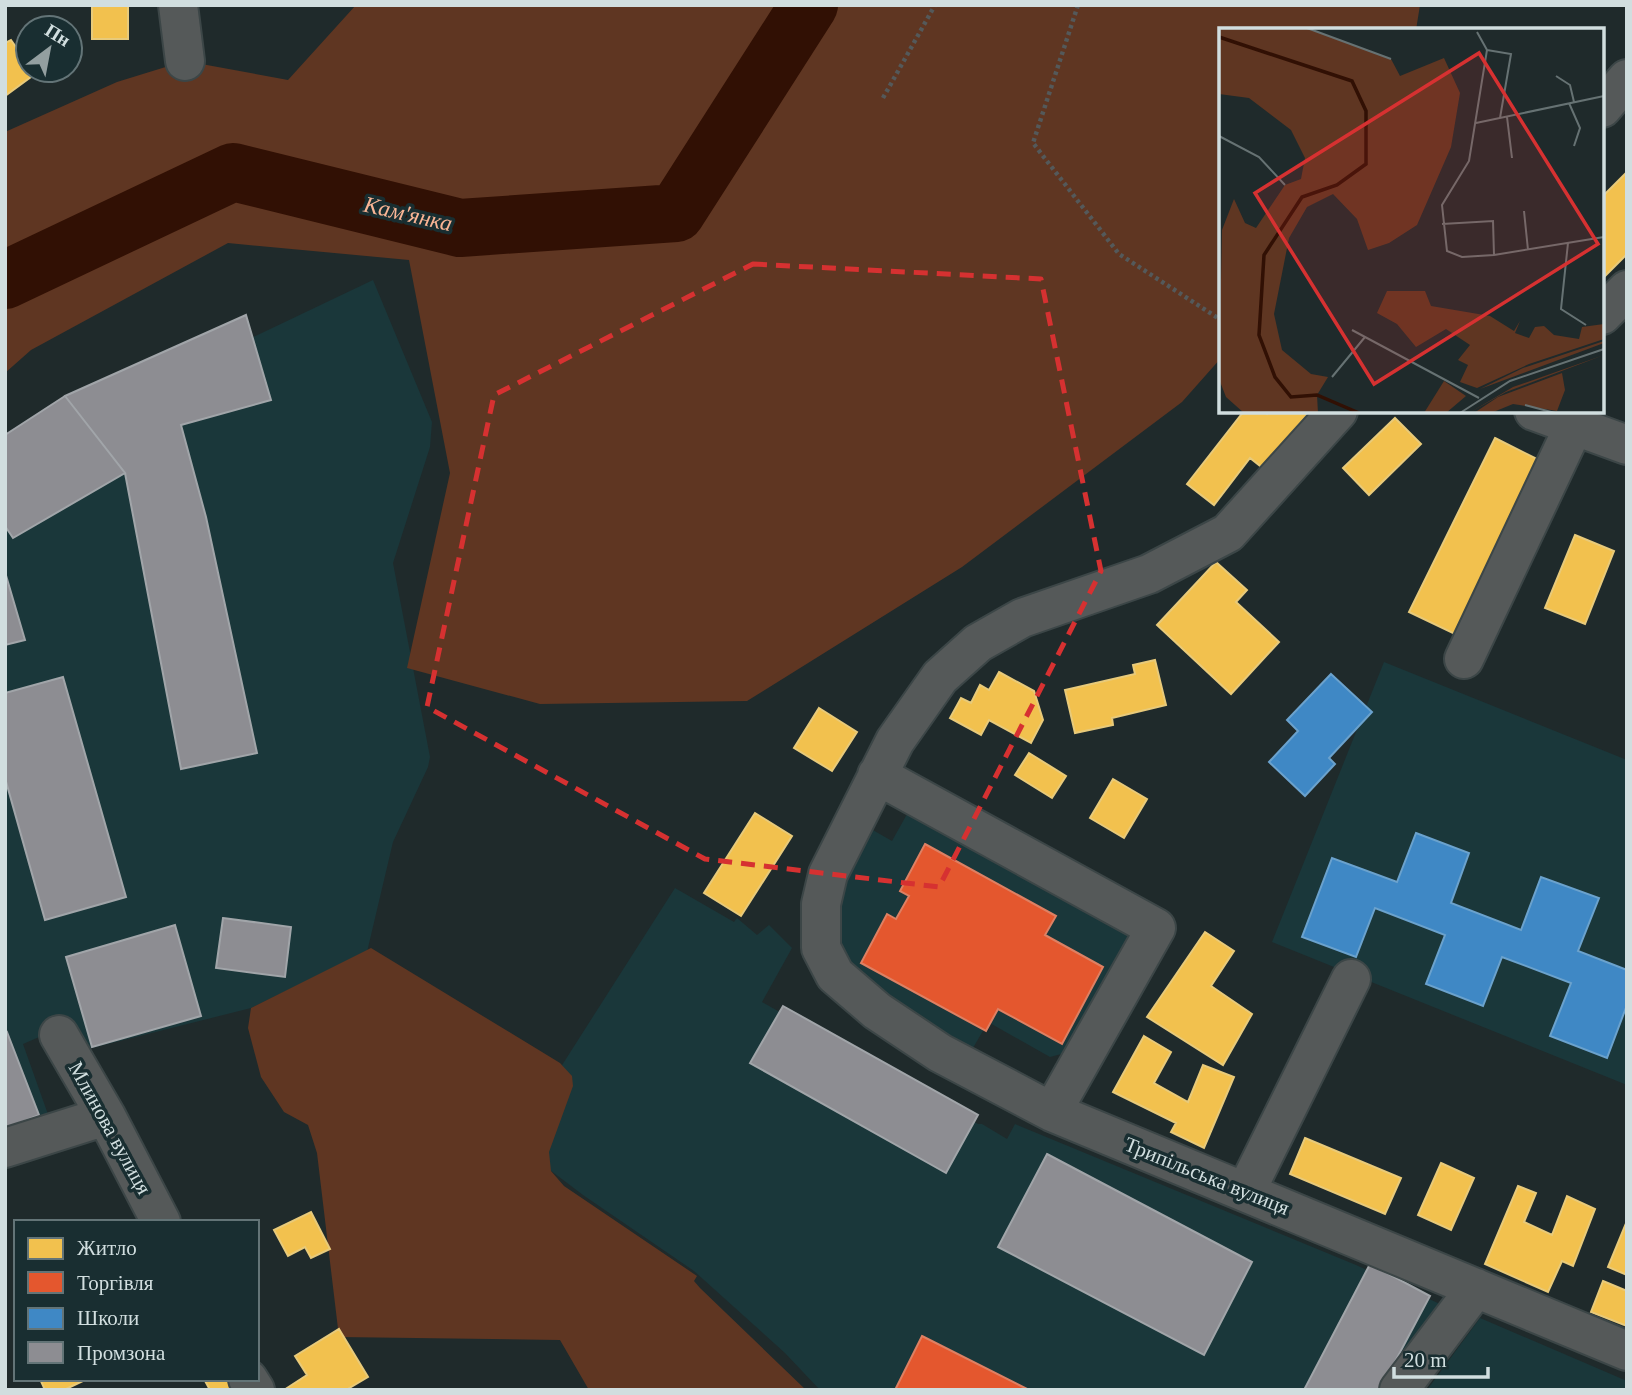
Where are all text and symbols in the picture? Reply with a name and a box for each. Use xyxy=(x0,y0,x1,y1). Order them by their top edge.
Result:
north arrow xyxy=(14,14,84,84)
text: Пн xyxy=(41,19,74,51)
inset map xyxy=(1219,28,1604,413)
water label: Кам'янка xyxy=(360,191,455,236)
street label: Млинова вулиця xyxy=(64,1058,156,1199)
street label: Трипільська вулиця xyxy=(1121,1132,1293,1220)
legend xyxy=(14,1220,259,1381)
text: Житло xyxy=(77,1236,137,1260)
text: Торгівля xyxy=(77,1271,154,1295)
text: Школи xyxy=(77,1306,139,1330)
scale bar xyxy=(1394,1336,1488,1380)
text: Промзона xyxy=(77,1341,166,1365)
text: 20 m xyxy=(1404,1348,1447,1372)

